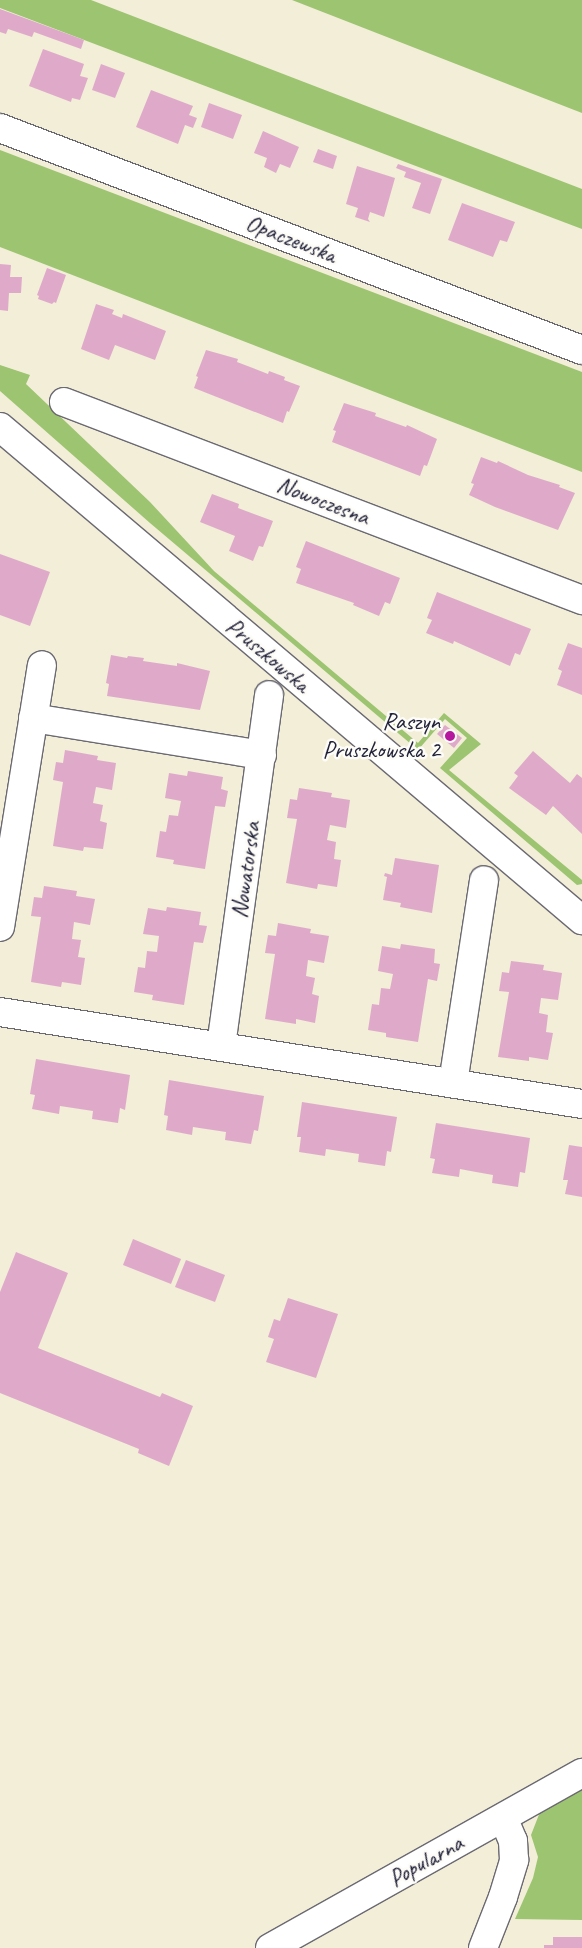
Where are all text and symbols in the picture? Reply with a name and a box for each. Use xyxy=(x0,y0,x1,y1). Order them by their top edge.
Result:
street label: Opaczewska xyxy=(242,209,340,269)
street label: Nowoczesna xyxy=(273,470,373,532)
street label: Pruszkowska xyxy=(220,612,316,698)
place label: Raszyn Pruszkowska 2 xyxy=(323,708,440,764)
marker: Raszyn Pruszkowska 2 xyxy=(444,730,456,742)
street label: Nowatorska xyxy=(225,820,267,920)
street label: Popularna xyxy=(384,1829,468,1893)

